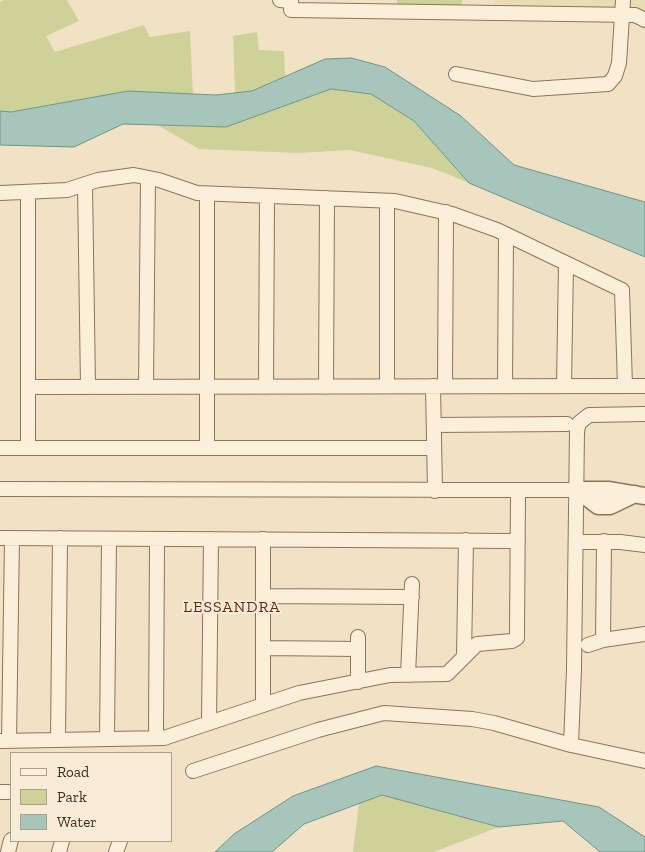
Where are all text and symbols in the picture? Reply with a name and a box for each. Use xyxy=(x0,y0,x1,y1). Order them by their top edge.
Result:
district label: LESSANDRA xyxy=(182,597,282,617)
legend xyxy=(10,752,172,842)
text: Road xyxy=(57,763,89,781)
text: Park xyxy=(57,788,87,806)
text: Water xyxy=(57,813,97,831)

